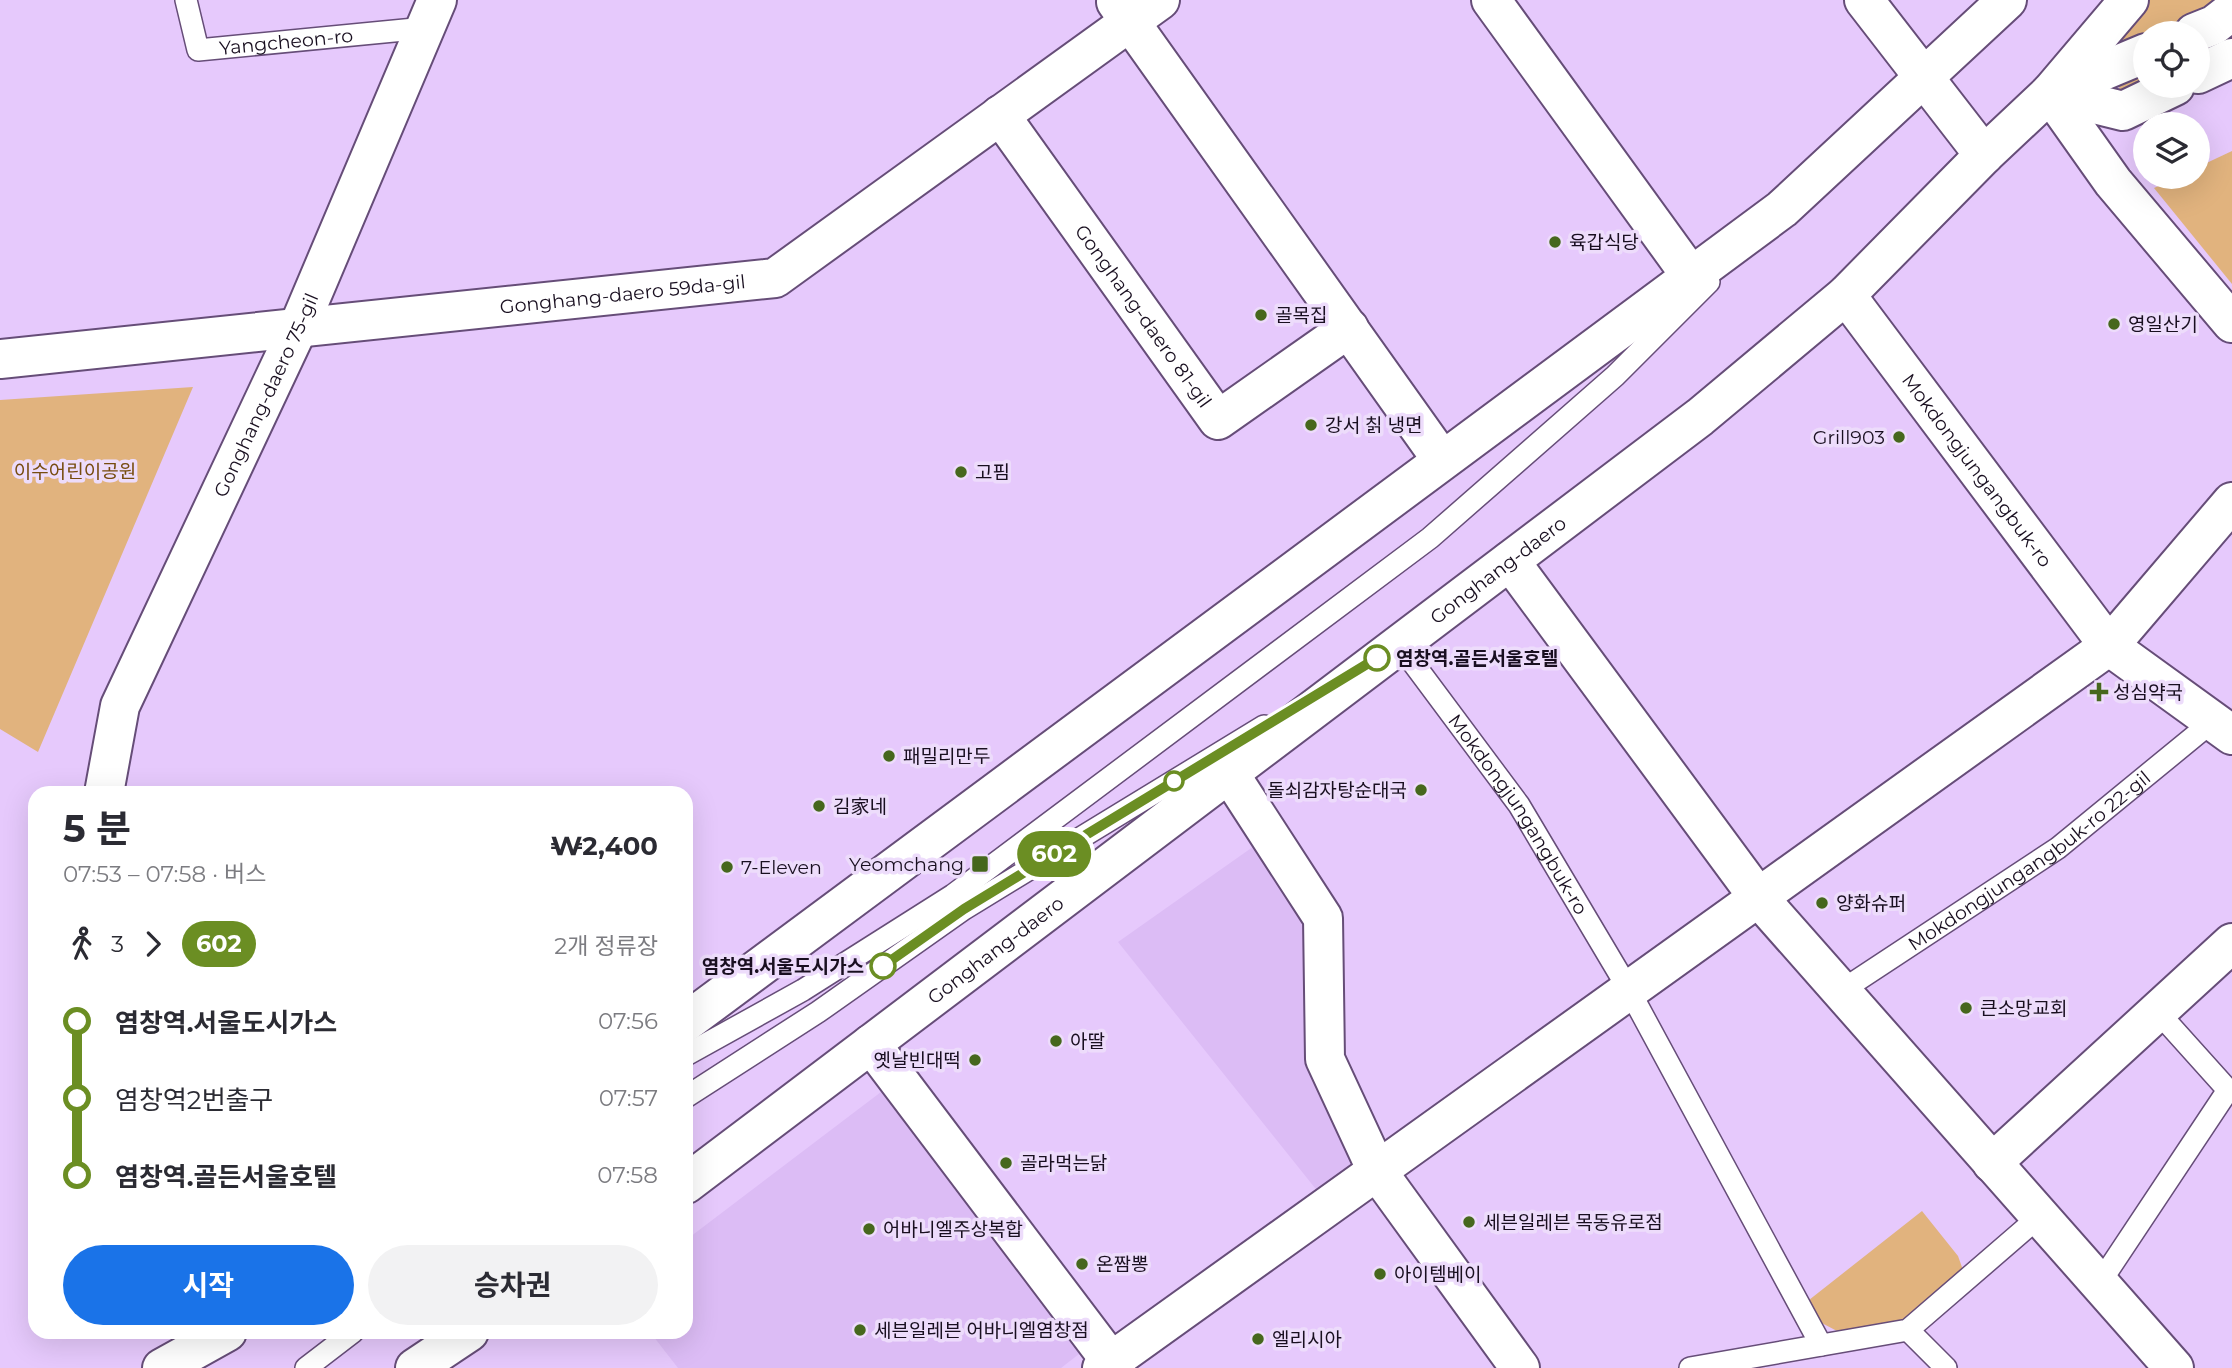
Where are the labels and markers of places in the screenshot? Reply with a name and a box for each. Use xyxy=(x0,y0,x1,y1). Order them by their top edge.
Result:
place label: 육갑식당 xyxy=(1569,231,1639,254)
marker: 육갑식당 xyxy=(1547,234,1563,250)
place label: 골목집 xyxy=(1275,304,1327,327)
marker: 골목집 xyxy=(1253,307,1269,323)
place label: 영일산기 xyxy=(2128,313,2198,336)
marker: 영일산기 xyxy=(2106,316,2122,332)
place label: 강서 칡 냉면 xyxy=(1325,414,1422,437)
marker: 강서 칡 냉면 xyxy=(1303,417,1319,433)
place label: Grill903 xyxy=(1813,426,1885,449)
marker: Grill903 xyxy=(1891,429,1907,445)
place label: 고핌 xyxy=(975,461,1010,484)
marker: 고핌 xyxy=(953,464,969,480)
marker: 염창역.골든서울호텔 xyxy=(1364,645,1390,671)
place label: 염창역.골든서울호텔 xyxy=(1396,647,1558,670)
place label: 성심약국 xyxy=(2113,681,2183,704)
marker: 성심약국 xyxy=(2091,684,2107,700)
place label: 패밀리만두 xyxy=(903,745,990,768)
marker: 패밀리만두 xyxy=(881,748,897,764)
unlabelled marker xyxy=(1164,771,1184,791)
place label: 돌쇠감자탕순대국 xyxy=(1267,779,1407,802)
marker: 돌쇠감자탕순대국 xyxy=(1413,782,1429,798)
place label: 김家네 xyxy=(833,795,887,818)
marker: 김家네 xyxy=(811,798,827,814)
place label: Yeomchang xyxy=(849,853,964,876)
marker: Yeomchang xyxy=(970,854,990,874)
place label: 7-Eleven xyxy=(741,856,822,879)
marker: 7-Eleven xyxy=(719,859,735,875)
place label: 양화슈퍼 xyxy=(1836,892,1906,915)
marker: 양화슈퍼 xyxy=(1814,895,1830,911)
marker: 염창역.서울도시가스 xyxy=(870,953,896,979)
place label: 염창역.서울도시가스 xyxy=(702,955,864,978)
place label: 큰소망교회 xyxy=(1980,997,2067,1020)
marker: 큰소망교회 xyxy=(1958,1000,1974,1016)
place label: 아딸 xyxy=(1070,1030,1105,1053)
marker: 아딸 xyxy=(1048,1033,1064,1049)
place label: 옛날빈대떡 xyxy=(874,1049,961,1072)
marker: 옛날빈대떡 xyxy=(967,1052,983,1068)
place label: 골라먹는닭 xyxy=(1020,1152,1107,1175)
marker: 골라먹는닭 xyxy=(998,1155,1014,1171)
place label: 세븐일레븐 목동유로점 xyxy=(1483,1211,1663,1234)
marker: 세븐일레븐 목동유로점 xyxy=(1461,1214,1477,1230)
place label: 어바니엘주상복합 xyxy=(883,1218,1023,1241)
marker: 어바니엘주상복합 xyxy=(861,1221,877,1237)
place label: 온짬뽕 xyxy=(1096,1253,1148,1276)
marker: 온짬뽕 xyxy=(1074,1256,1090,1272)
place label: 아이템베이 xyxy=(1394,1263,1481,1286)
marker: 아이템베이 xyxy=(1372,1266,1388,1282)
place label: 세븐일레븐 어바니엘염창점 xyxy=(874,1319,1089,1342)
marker: 세븐일레븐 어바니엘염창점 xyxy=(852,1322,868,1338)
place label: 엘리시아 xyxy=(1272,1328,1342,1351)
marker: 엘리시아 xyxy=(1250,1331,1266,1347)

